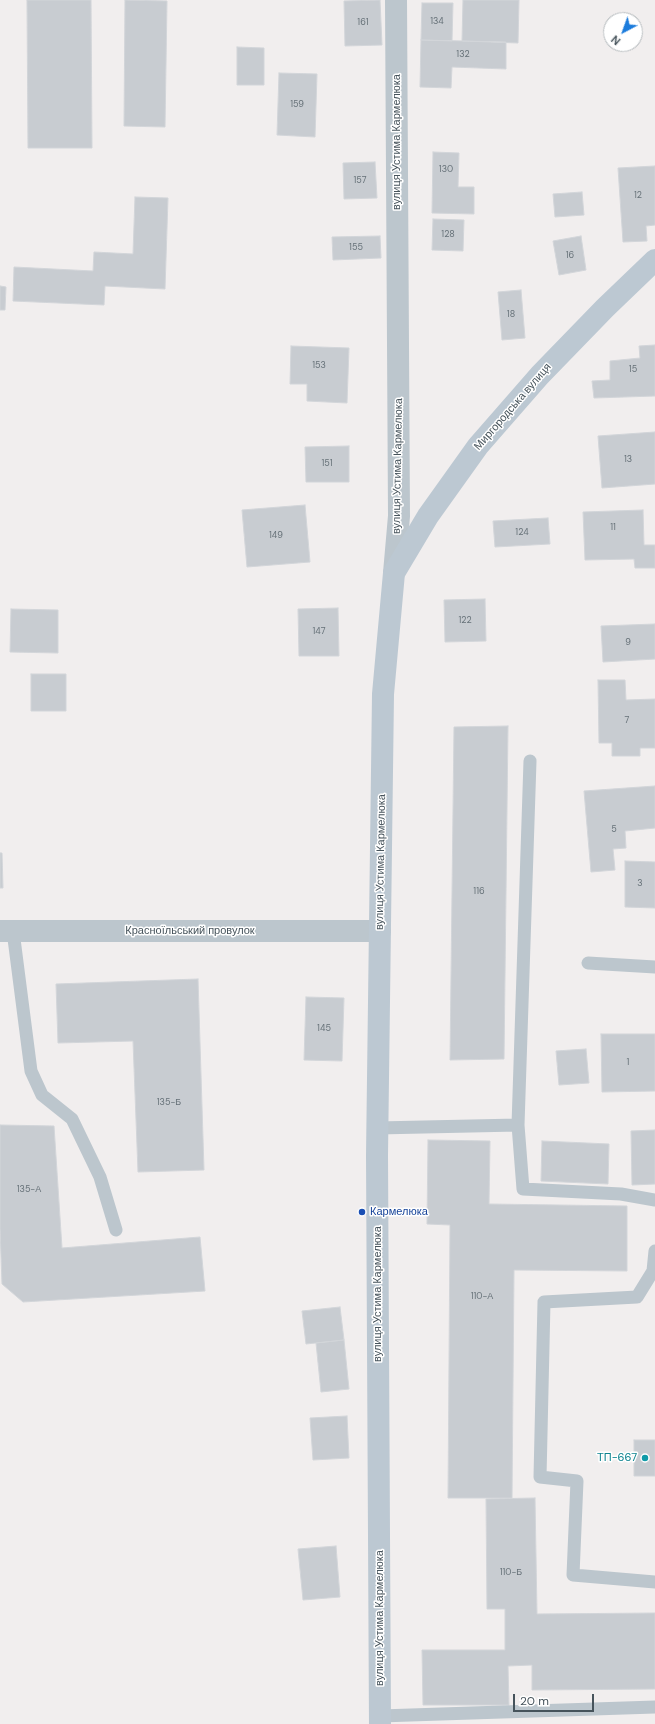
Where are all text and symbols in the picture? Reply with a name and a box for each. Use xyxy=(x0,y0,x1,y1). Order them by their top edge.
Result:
north arrow xyxy=(603,12,643,52)
house number: 134 xyxy=(430,17,444,27)
house number: 161 xyxy=(357,18,369,28)
text: N xyxy=(608,32,623,48)
house number: 132 xyxy=(456,50,470,60)
street label: вулиця Устима Кармелюка xyxy=(390,74,404,210)
house number: 159 xyxy=(290,100,304,110)
house number: 130 xyxy=(439,165,453,175)
house number: 157 xyxy=(354,176,366,186)
house number: 12 xyxy=(634,191,642,201)
house number: 128 xyxy=(441,230,455,240)
house number: 155 xyxy=(349,243,363,253)
house number: 16 xyxy=(566,251,574,261)
house number: 18 xyxy=(507,310,515,320)
house number: 153 xyxy=(312,361,326,371)
street label: Миргородська вулиця xyxy=(472,361,554,453)
house number: 15 xyxy=(629,365,637,375)
street label: вулиця Устима Кармелюка xyxy=(390,398,406,534)
house number: 13 xyxy=(624,455,632,465)
house number: 151 xyxy=(321,459,333,469)
house number: 11 xyxy=(610,523,616,533)
house number: 124 xyxy=(515,528,529,538)
house number: 149 xyxy=(269,531,283,541)
house number: 122 xyxy=(458,616,472,626)
house number: 147 xyxy=(312,627,326,637)
house number: 9 xyxy=(625,638,631,648)
house number: 7 xyxy=(625,716,629,726)
street label: вулиця Устима Кармелюка xyxy=(373,794,389,930)
house number: 5 xyxy=(611,825,617,835)
house number: 3 xyxy=(637,879,643,889)
house number: 116 xyxy=(473,887,485,897)
street label: Красноїльський провулок xyxy=(125,924,255,938)
house number: 145 xyxy=(317,1024,331,1034)
house number: 1 xyxy=(627,1058,629,1068)
house number: 135-Б xyxy=(157,1098,181,1108)
house number: 135-А xyxy=(17,1185,41,1195)
place label: Кармелюка xyxy=(370,1205,428,1219)
marker: Кармелюка xyxy=(357,1207,367,1217)
street label: вулиця Устима Кармелюка xyxy=(371,1226,385,1362)
house number: 110-А xyxy=(471,1292,493,1302)
place label: ТП-667 xyxy=(597,1451,637,1465)
marker: ТП-667 xyxy=(640,1453,650,1463)
street label: вулиця Устима Кармелюка xyxy=(373,1550,387,1686)
house number: 110-Б xyxy=(500,1568,522,1578)
scale bar xyxy=(515,1686,596,1712)
text: 20 m xyxy=(520,1693,549,1709)

